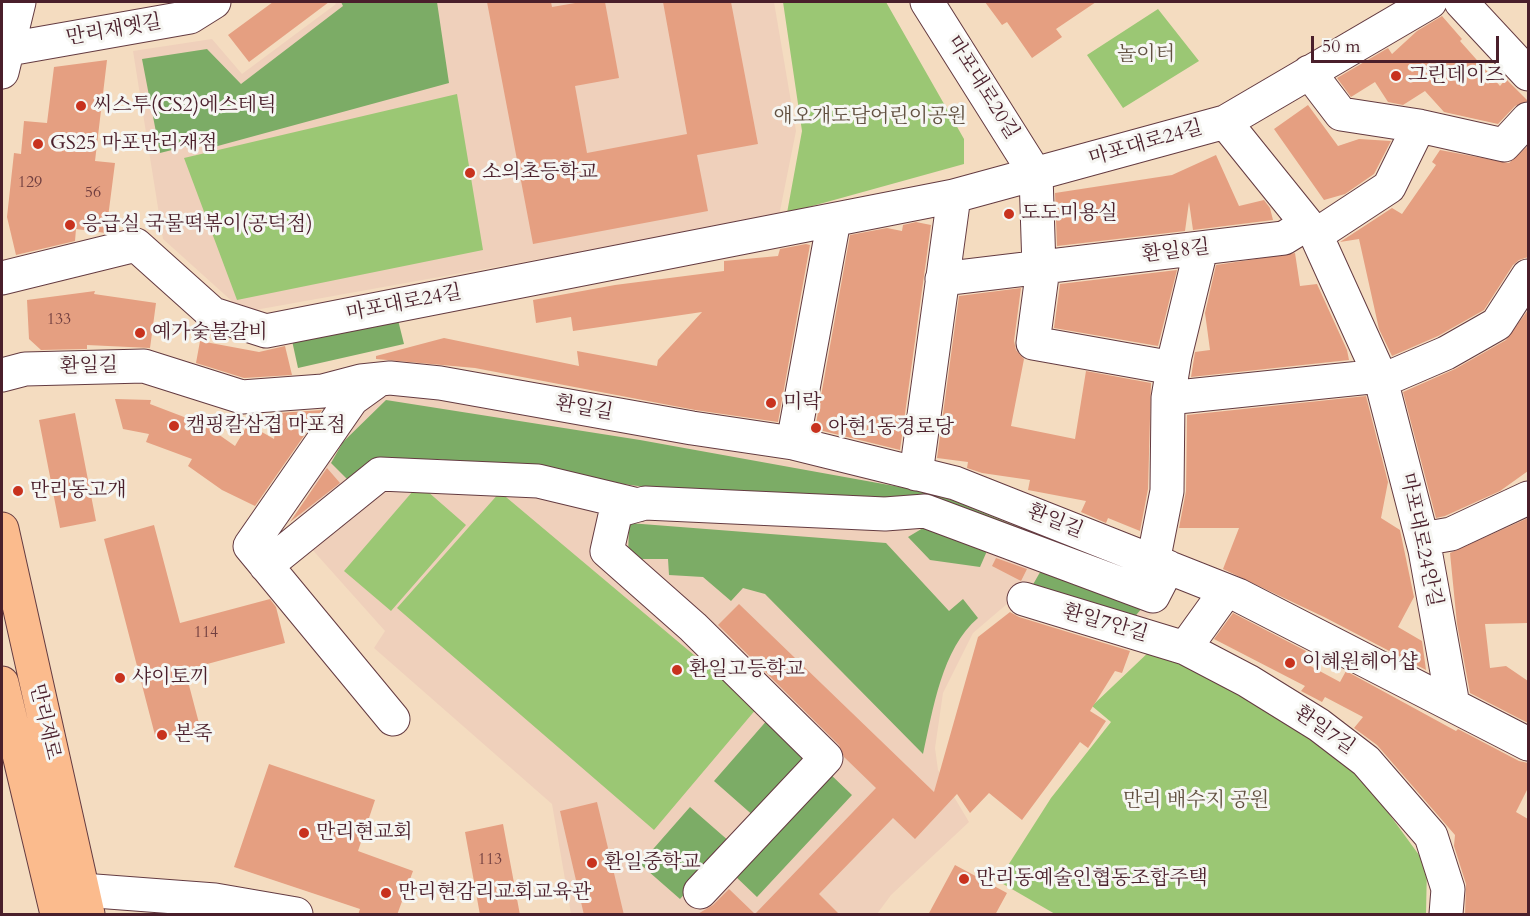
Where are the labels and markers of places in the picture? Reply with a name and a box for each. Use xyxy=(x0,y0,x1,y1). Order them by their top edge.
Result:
place label: 그린데이즈 xyxy=(1408,64,1505,88)
marker: 그린데이즈 xyxy=(1389,69,1403,83)
place label: 씨스투(CS2)에스테틱 xyxy=(93,94,276,118)
marker: 씨스투(CS2)에스테틱 xyxy=(74,99,88,113)
place label: GS25 마포만리재점 xyxy=(50,132,218,156)
marker: GS25 마포만리재점 xyxy=(31,137,45,151)
place label: 소의초등학교 xyxy=(482,161,598,185)
marker: 소의초등학교 xyxy=(463,166,477,180)
place label: 도도미용실 xyxy=(1021,202,1118,226)
marker: 도도미용실 xyxy=(1002,207,1016,221)
place label: 응급실 국물떡볶이(공덕점) xyxy=(82,213,313,237)
marker: 응급실 국물떡볶이(공덕점) xyxy=(63,218,77,232)
place label: 예가숯불갈비 xyxy=(152,321,268,345)
marker: 예가숯불갈비 xyxy=(133,326,147,340)
place label: 미락 xyxy=(783,391,822,415)
marker: 미락 xyxy=(764,396,778,410)
place label: 캠핑칼삼겹 마포점 xyxy=(186,414,346,438)
place label: 아현1동경로당 xyxy=(828,416,954,440)
marker: 캠핑칼삼겹 마포점 xyxy=(167,419,181,433)
marker: 아현1동경로당 xyxy=(809,421,823,435)
place label: 만리동고개 xyxy=(30,479,127,503)
marker: 만리동고개 xyxy=(11,484,25,498)
place label: 이혜원헤어샵 xyxy=(1302,651,1418,675)
marker: 이혜원헤어샵 xyxy=(1283,656,1297,670)
place label: 환일고등학교 xyxy=(689,658,805,682)
marker: 환일고등학교 xyxy=(670,663,684,677)
place label: 샤이토끼 xyxy=(132,666,209,690)
marker: 샤이토끼 xyxy=(113,671,127,685)
place label: 본죽 xyxy=(174,723,213,747)
marker: 본죽 xyxy=(155,728,169,742)
place label: 만리현교회 xyxy=(316,821,413,845)
marker: 만리현교회 xyxy=(297,826,311,840)
place label: 환일중학교 xyxy=(604,851,701,875)
marker: 환일중학교 xyxy=(585,856,599,870)
place label: 만리동예술인협동조합주택 xyxy=(976,867,1208,891)
marker: 만리동예술인협동조합주택 xyxy=(957,872,971,886)
place label: 만리현감리교회교육관 xyxy=(398,881,591,905)
marker: 만리현감리교회교육관 xyxy=(379,886,393,900)

